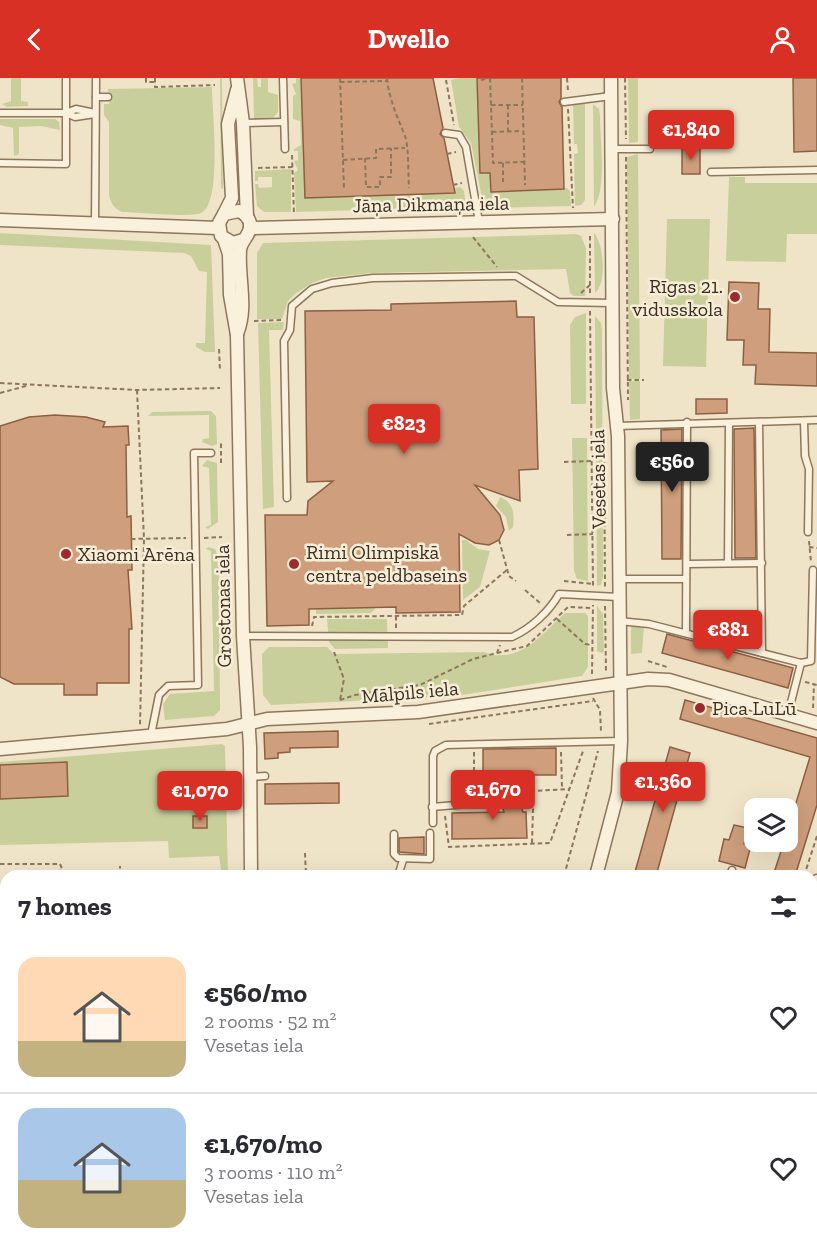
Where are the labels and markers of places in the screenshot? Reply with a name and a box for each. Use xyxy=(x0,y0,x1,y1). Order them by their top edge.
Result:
pin: €1,840 xyxy=(642,110,740,161)
place label: Rīgas 21. vidusskola xyxy=(632,274,723,321)
marker: Rīgas 21. vidusskola xyxy=(728,290,742,304)
pin: €823 xyxy=(368,404,440,455)
pin: €560 xyxy=(636,442,708,493)
place label: Rimi Olimpiskā centra peldbaseins xyxy=(306,540,467,587)
place label: Xiaomi Arēna xyxy=(78,542,195,566)
marker: Xiaomi Arēna xyxy=(59,547,73,561)
marker: Rimi Olimpiskā centra peldbaseins xyxy=(287,557,301,571)
pin: €881 xyxy=(692,610,764,661)
place label: Pica LuLū xyxy=(712,696,796,720)
marker: Pica LuLū xyxy=(693,701,707,715)
pin: €1,360 xyxy=(614,762,712,813)
pin: €1,670 xyxy=(444,770,542,821)
pin: €1,070 xyxy=(151,771,249,822)

